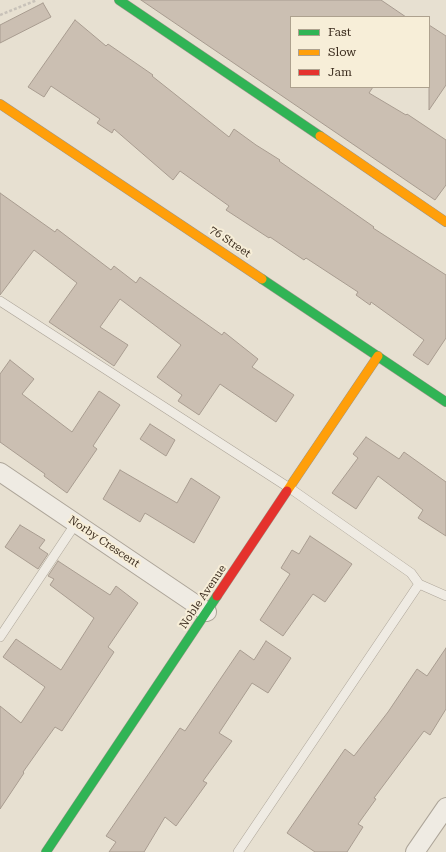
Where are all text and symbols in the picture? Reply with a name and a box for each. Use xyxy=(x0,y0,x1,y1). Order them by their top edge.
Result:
legend xyxy=(290,16,430,88)
text: Fast xyxy=(328,25,351,39)
text: Slow xyxy=(328,45,356,59)
text: Jam xyxy=(328,65,352,79)
street label: 76 Street xyxy=(207,223,253,261)
street label: Norby Crescent xyxy=(66,513,142,571)
street label: Noble Avenue xyxy=(177,563,229,631)

